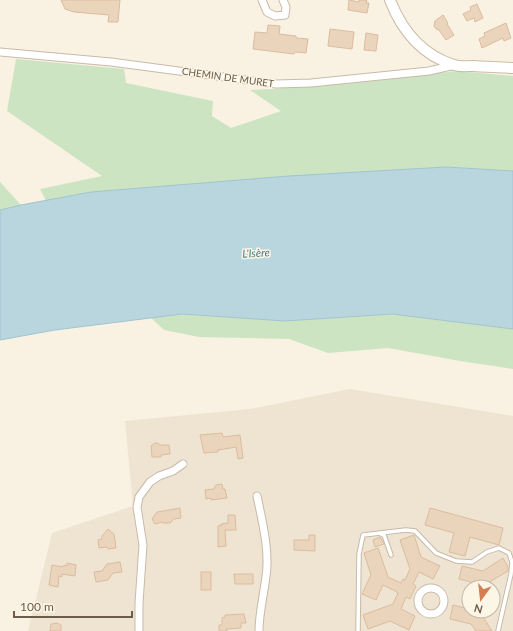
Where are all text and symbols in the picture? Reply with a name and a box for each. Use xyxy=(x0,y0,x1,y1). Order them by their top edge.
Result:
street label: CHEMIN DE MURET xyxy=(181,65,275,89)
water label: L'Isère xyxy=(242,245,270,260)
north arrow xyxy=(461,579,501,619)
scale bar xyxy=(14,593,132,619)
text: 100 m xyxy=(20,599,54,614)
text: N xyxy=(473,602,484,617)

